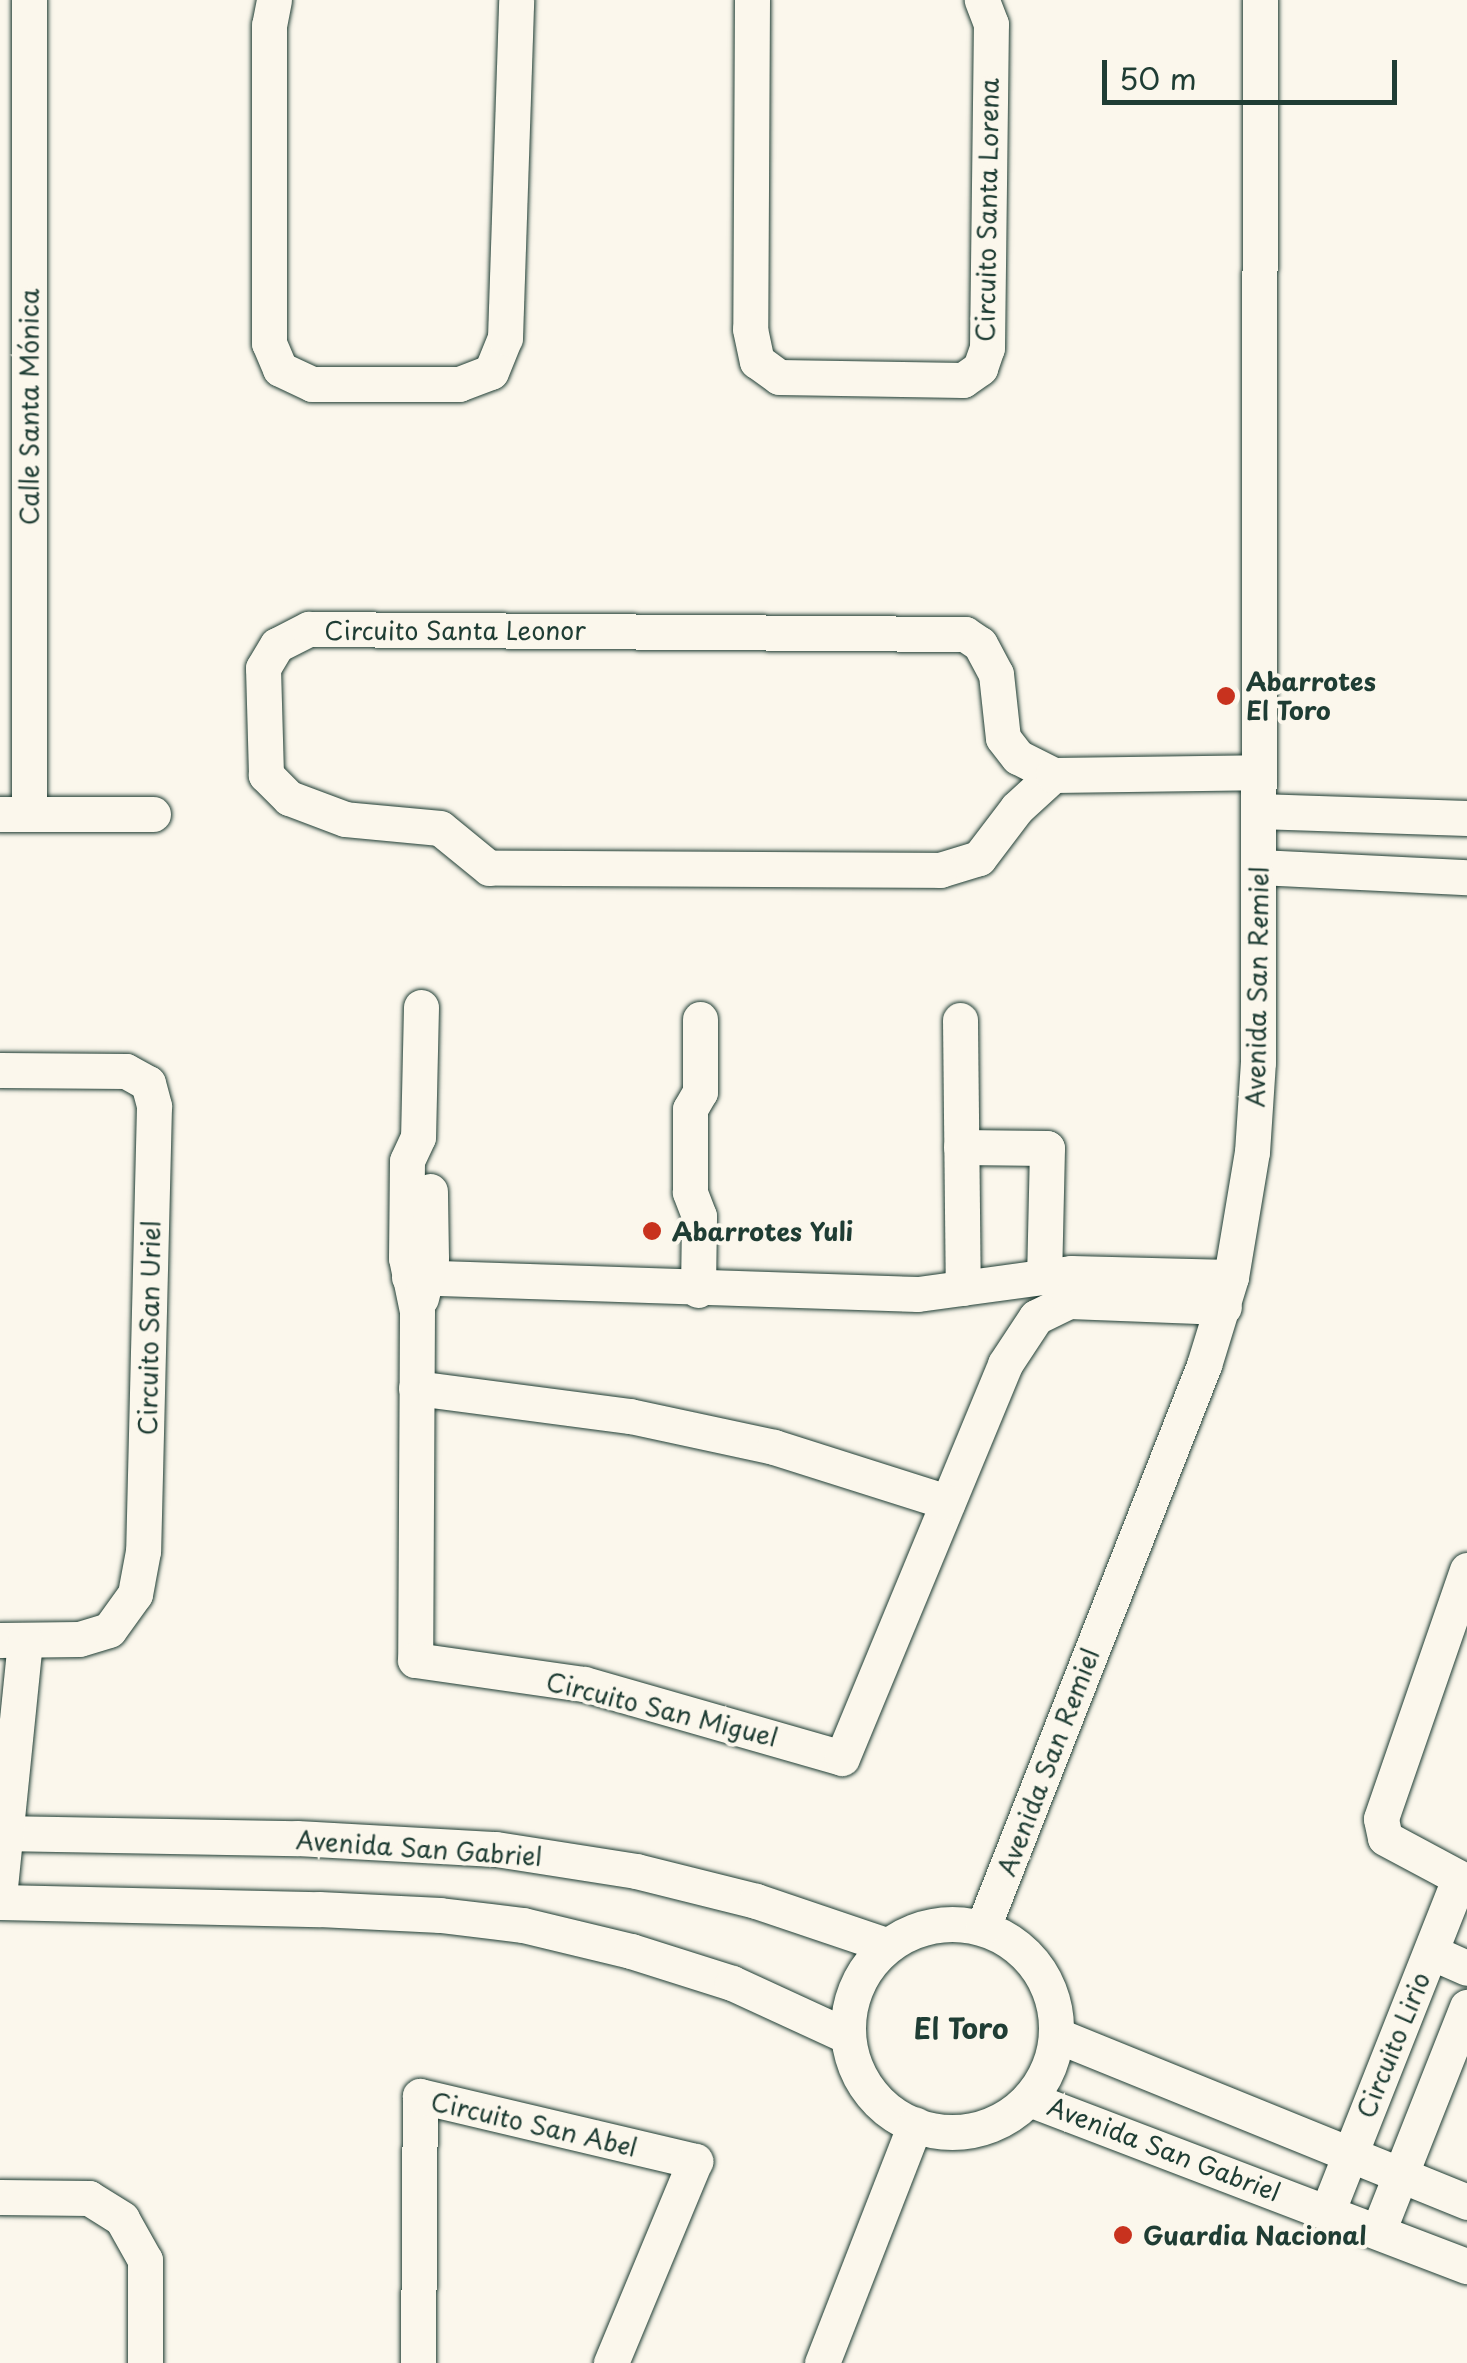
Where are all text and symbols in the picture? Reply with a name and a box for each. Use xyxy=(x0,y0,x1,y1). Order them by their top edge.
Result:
scale bar xyxy=(1107,40,1402,102)
text: 50 m xyxy=(1119,55,1197,100)
street label: Circuito Santa Lorena xyxy=(970,77,1004,343)
street label: Calle Santa Mónica xyxy=(14,288,44,526)
street label: Circuito Santa Leonor xyxy=(323,615,587,645)
place label: Abarrotes El Toro xyxy=(1246,667,1376,726)
marker: Abarrotes El Toro xyxy=(1215,685,1237,707)
street label: Avenida San Remiel xyxy=(1240,869,1274,1105)
place label: Abarrotes Yuli xyxy=(672,1216,853,1246)
marker: Abarrotes Yuli xyxy=(641,1220,663,1242)
street label: Circuito San Uriel xyxy=(132,1221,166,1435)
street label: Avenida San Remiel xyxy=(992,1646,1104,1878)
street label: Circuito San Miguel xyxy=(543,1666,781,1752)
street label: Avenida San Gabriel xyxy=(295,1824,543,1872)
street label: Circuito Lirio xyxy=(1350,1968,1436,2122)
district label: El Toro xyxy=(913,2011,1009,2045)
street label: Circuito San Abel xyxy=(427,2086,641,2162)
street label: Avenida San Gabriel xyxy=(1044,2091,1284,2207)
place label: Guardia Nacional xyxy=(1143,2220,1367,2250)
marker: Guardia Nacional xyxy=(1112,2224,1134,2246)

